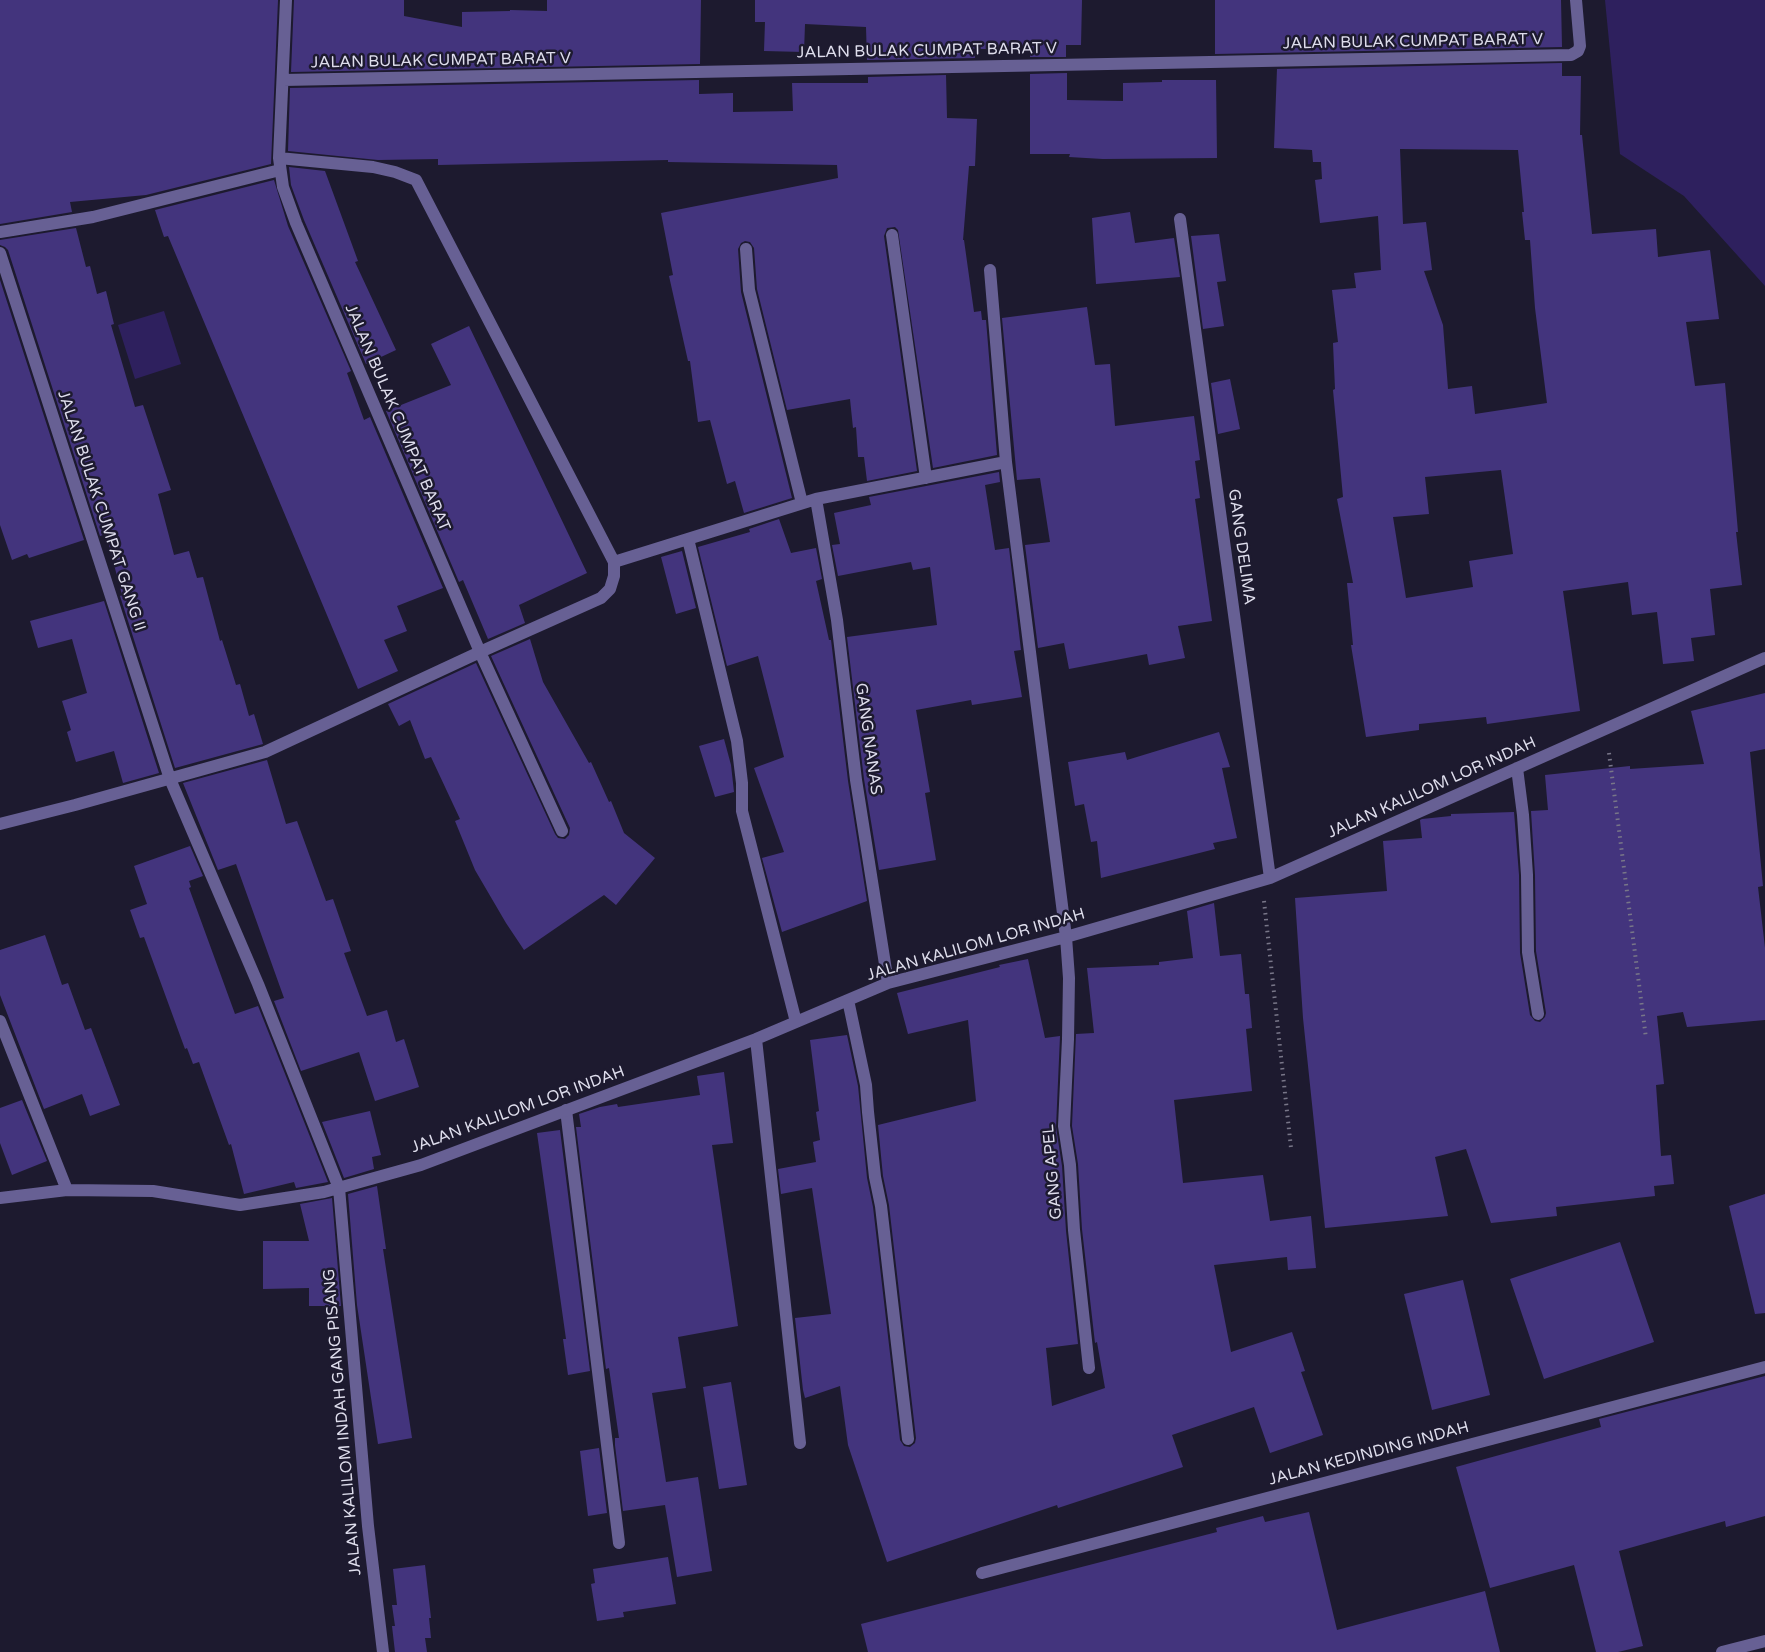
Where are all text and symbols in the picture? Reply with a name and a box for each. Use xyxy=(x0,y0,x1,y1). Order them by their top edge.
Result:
street label: JALAN BULAK CUMPAT BARAT V xyxy=(1283,30,1543,54)
street label: JALAN BULAK CUMPAT BARAT V xyxy=(797,39,1057,63)
street label: JALAN BULAK CUMPAT BARAT V xyxy=(311,49,571,73)
street label: JALAN BULAK CUMPAT BARAT xyxy=(340,302,454,534)
street label: JALAN BULAK CUMPAT GANG II xyxy=(53,388,149,634)
street label: GANG DELIMA xyxy=(1223,488,1259,606)
street label: GANG NANAS xyxy=(851,682,885,796)
street label: JALAN KALILOM LOR INDAH xyxy=(1325,733,1539,843)
street label: JALAN KALILOM LOR INDAH xyxy=(865,905,1087,985)
street label: JALAN KALILOM LOR INDAH xyxy=(408,1062,628,1158)
street label: GANG APEL xyxy=(1039,1124,1067,1220)
street label: JALAN KALILOM INDAH GANG PISANG xyxy=(320,1268,366,1576)
street label: JALAN KEDINDING INDAH xyxy=(1267,1418,1471,1490)

